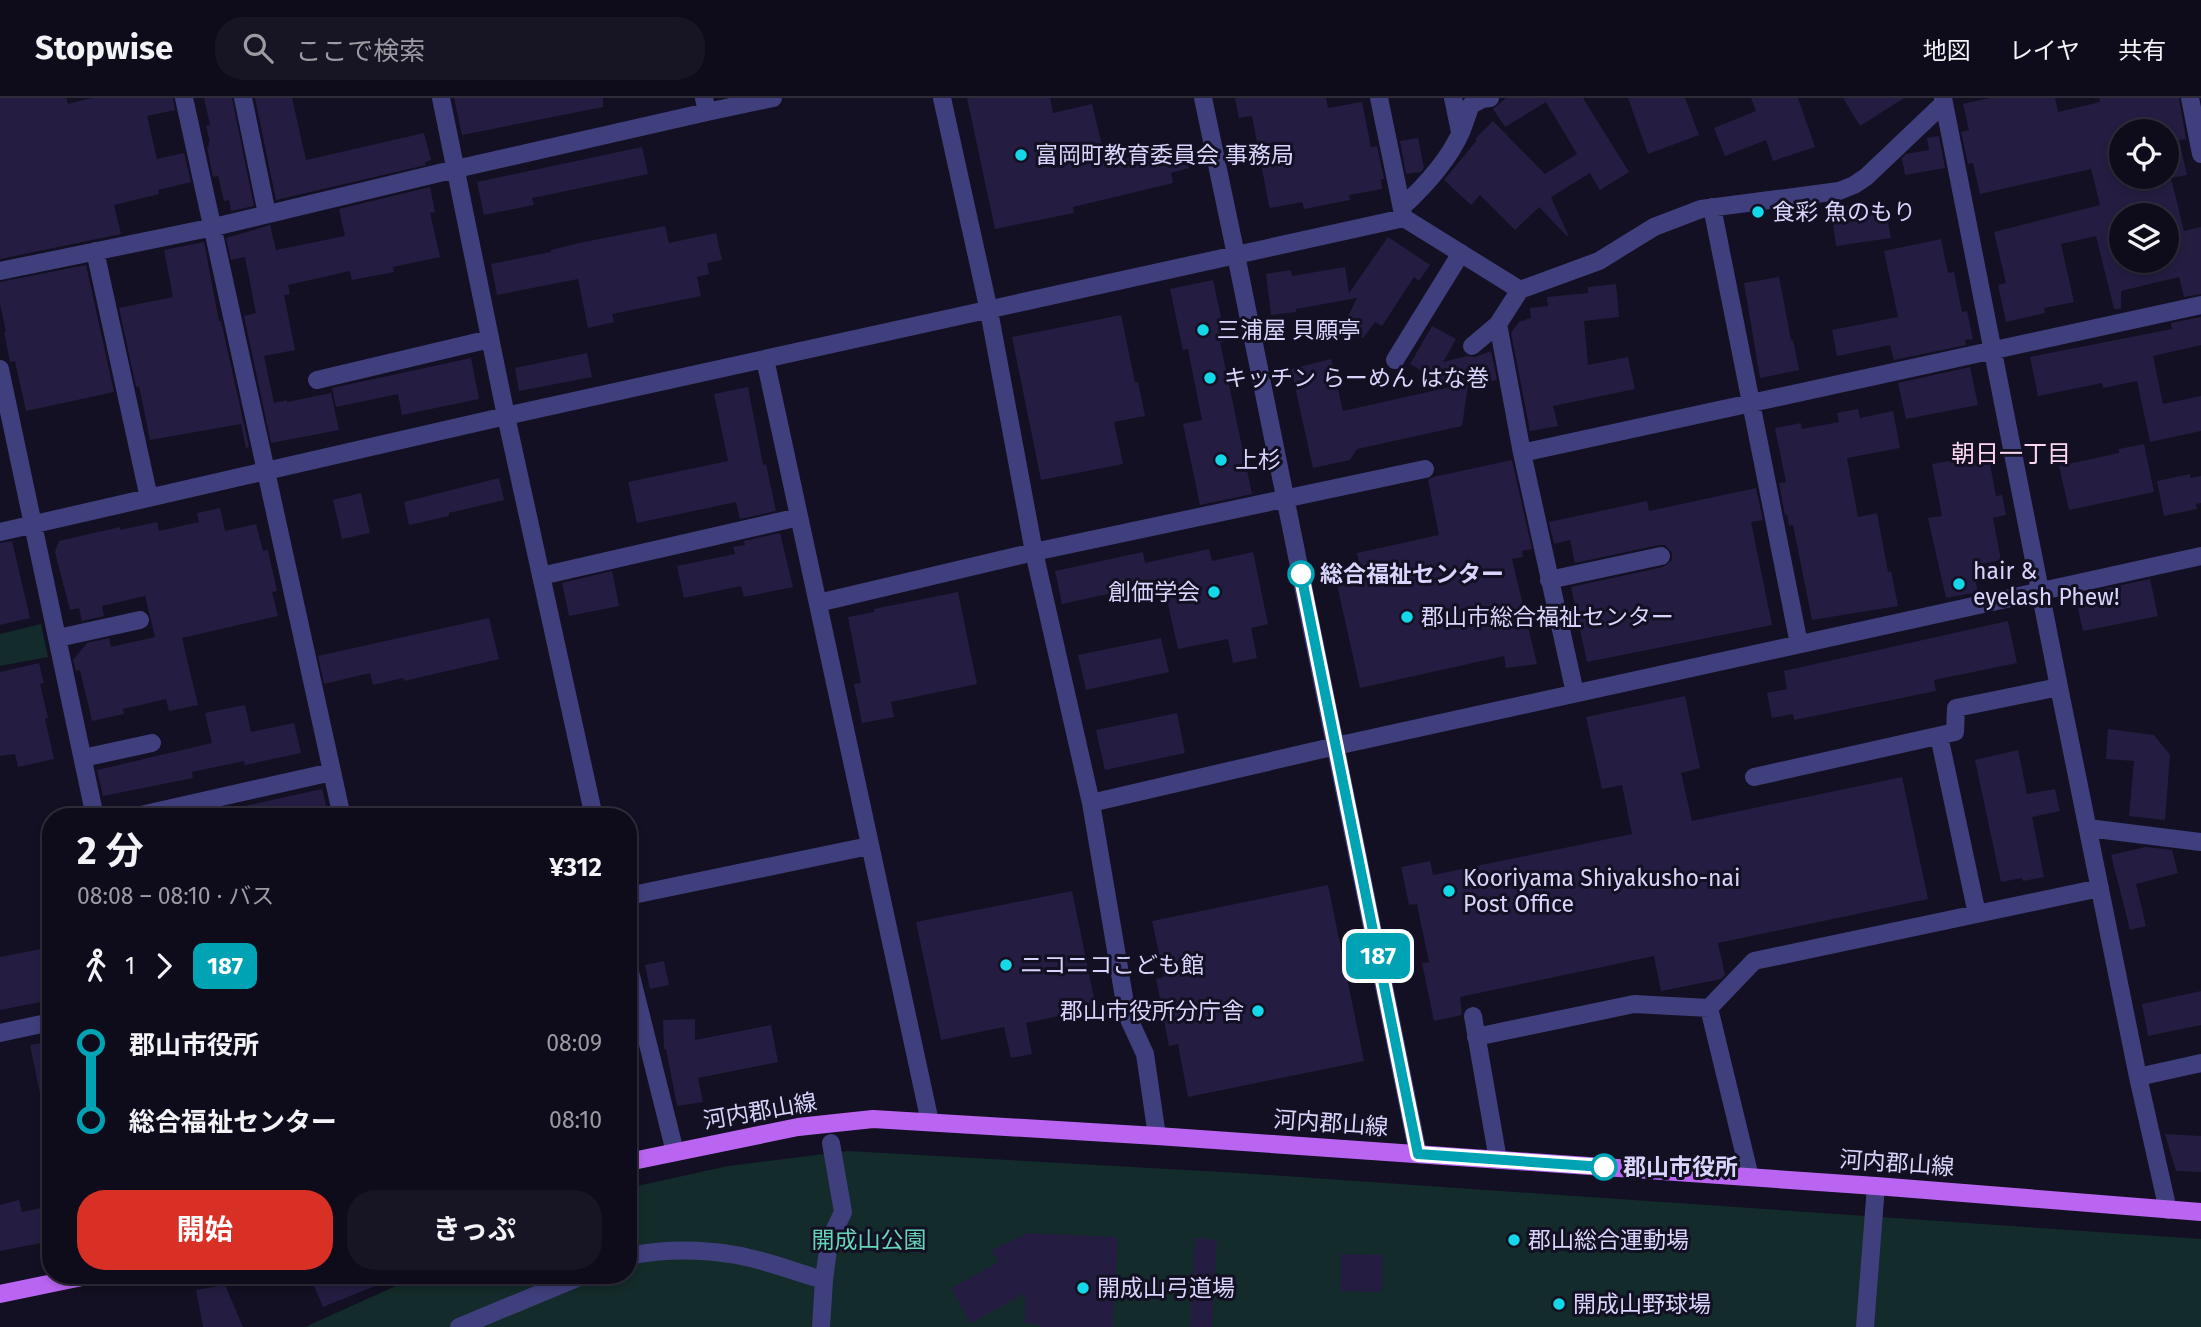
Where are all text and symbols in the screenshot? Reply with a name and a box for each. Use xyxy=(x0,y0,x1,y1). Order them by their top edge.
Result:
search box xyxy=(215,17,705,80)
text: Stopwise xyxy=(35,28,173,68)
icon: search xyxy=(239,29,277,67)
text: ここで検索 xyxy=(295,36,425,67)
text: 地図 xyxy=(1923,37,1971,65)
text: レイヤ xyxy=(2009,37,2080,65)
text: 共有 xyxy=(2118,37,2166,65)
map controls xyxy=(2109,119,2179,273)
button: locate xyxy=(2109,119,2179,189)
place label: 富岡町教育委員会 事務局 xyxy=(1035,141,1294,169)
marker: 富岡町教育委員会 事務局 xyxy=(1013,147,1029,163)
place label: 食彩 魚のもり xyxy=(1772,198,1916,226)
button: layers xyxy=(2109,203,2179,273)
marker: 食彩 魚のもり xyxy=(1750,204,1766,220)
place label: 三浦屋 貝願亭 xyxy=(1217,316,1361,344)
marker: 三浦屋 貝願亭 xyxy=(1195,322,1211,338)
place label: キッチン らーめん はな巻 xyxy=(1224,364,1489,392)
marker: キッチン らーめん はな巻 xyxy=(1202,370,1218,386)
district label: 朝日一丁目 xyxy=(1951,440,2071,468)
place label: 上杉 xyxy=(1235,446,1281,474)
marker: 上杉 xyxy=(1213,452,1229,468)
place label: hair & eyelash Phew! xyxy=(1973,557,2119,611)
place label: 総合福祉センター xyxy=(1320,560,1504,588)
marker: 総合福祉センター xyxy=(1288,561,1314,587)
marker: hair & eyelash Phew! xyxy=(1951,576,1967,592)
place label: 創価学会 xyxy=(1108,578,1200,606)
marker: 創価学会 xyxy=(1206,584,1222,600)
place label: 郡山市総合福祉センター xyxy=(1421,603,1674,631)
marker: 郡山市総合福祉センター xyxy=(1399,609,1415,625)
text: 2 分 xyxy=(77,828,144,874)
text: ¥312 xyxy=(549,852,602,883)
place label: Kooriyama Shiyakusho-nai Post Office xyxy=(1463,864,1741,918)
text: 08:08 – 08:10 · バス xyxy=(77,882,274,910)
marker: Kooriyama Shiyakusho-nai Post Office xyxy=(1441,883,1457,899)
line badge: 187 xyxy=(1338,933,1418,979)
text: 187 xyxy=(1360,942,1396,970)
icon: walk xyxy=(77,947,115,985)
icon: forward xyxy=(145,947,183,985)
place label: ニコニコこども館 xyxy=(1020,951,1204,979)
text: 1 xyxy=(125,952,135,980)
text: 187 xyxy=(207,952,243,980)
marker: ニコニコこども館 xyxy=(998,957,1014,973)
place label: 郡山市役所分庁舎 xyxy=(1060,997,1244,1025)
marker: 郡山市役所分庁舎 xyxy=(1250,1003,1266,1019)
text: 08:09 xyxy=(546,1029,602,1057)
text: 郡山市役所 xyxy=(129,1030,259,1061)
street label: 河内郡山線 xyxy=(701,1087,819,1135)
street label: 河内郡山線 xyxy=(1273,1105,1389,1141)
text: 08:10 xyxy=(549,1106,602,1134)
text: 総合福祉センター xyxy=(129,1107,337,1138)
street label: 河内郡山線 xyxy=(1839,1145,1955,1181)
place label: 郡山市役所 xyxy=(1623,1153,1738,1181)
marker: 郡山市役所 xyxy=(1591,1154,1617,1180)
button: 開始 xyxy=(77,1190,333,1270)
button: きっぷ xyxy=(347,1190,602,1270)
park label: 開成山公園 xyxy=(812,1226,927,1254)
place label: 郡山総合運動場 xyxy=(1528,1226,1689,1254)
marker: 郡山総合運動場 xyxy=(1506,1232,1522,1248)
place label: 開成山弓道場 xyxy=(1097,1274,1235,1302)
marker: 開成山弓道場 xyxy=(1075,1280,1091,1296)
place label: 開成山野球場 xyxy=(1573,1290,1711,1318)
marker: 開成山野球場 xyxy=(1551,1296,1567,1312)

